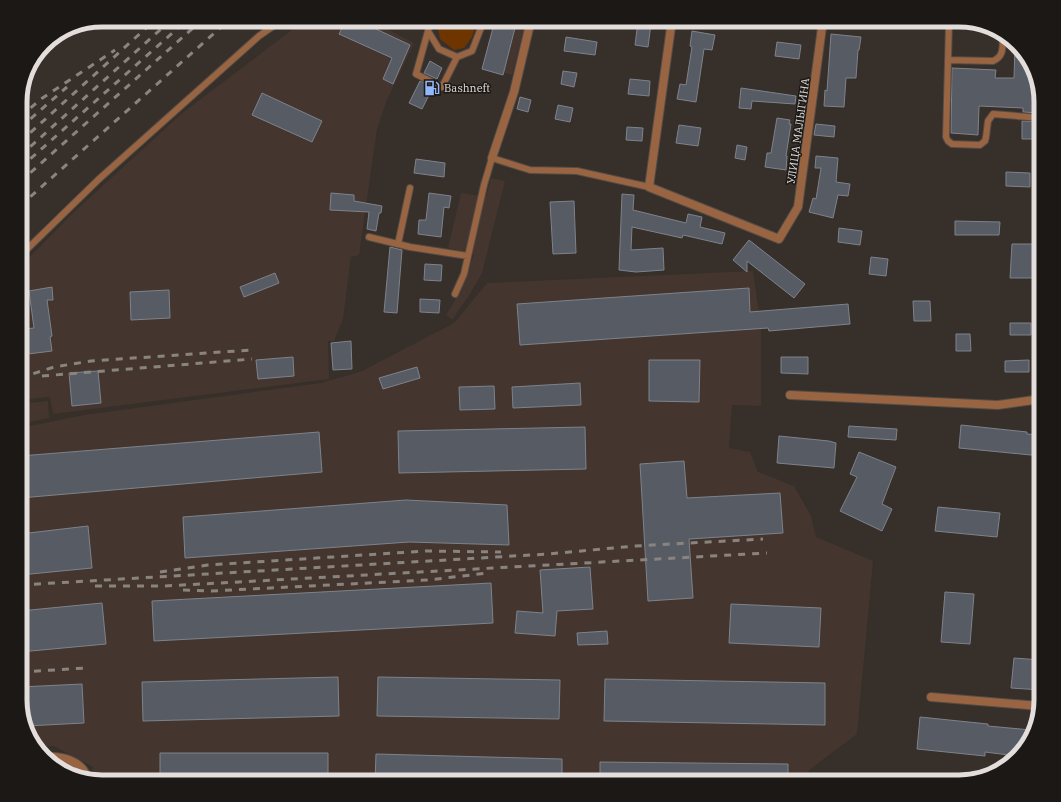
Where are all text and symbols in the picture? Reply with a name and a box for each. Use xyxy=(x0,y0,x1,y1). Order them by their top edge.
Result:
street label: УЛИЦА МАЛЫГИНА xyxy=(784,77,812,185)
fuel station icon: Bashneft xyxy=(423,79,441,97)
place label: Bashneft xyxy=(444,81,490,95)

